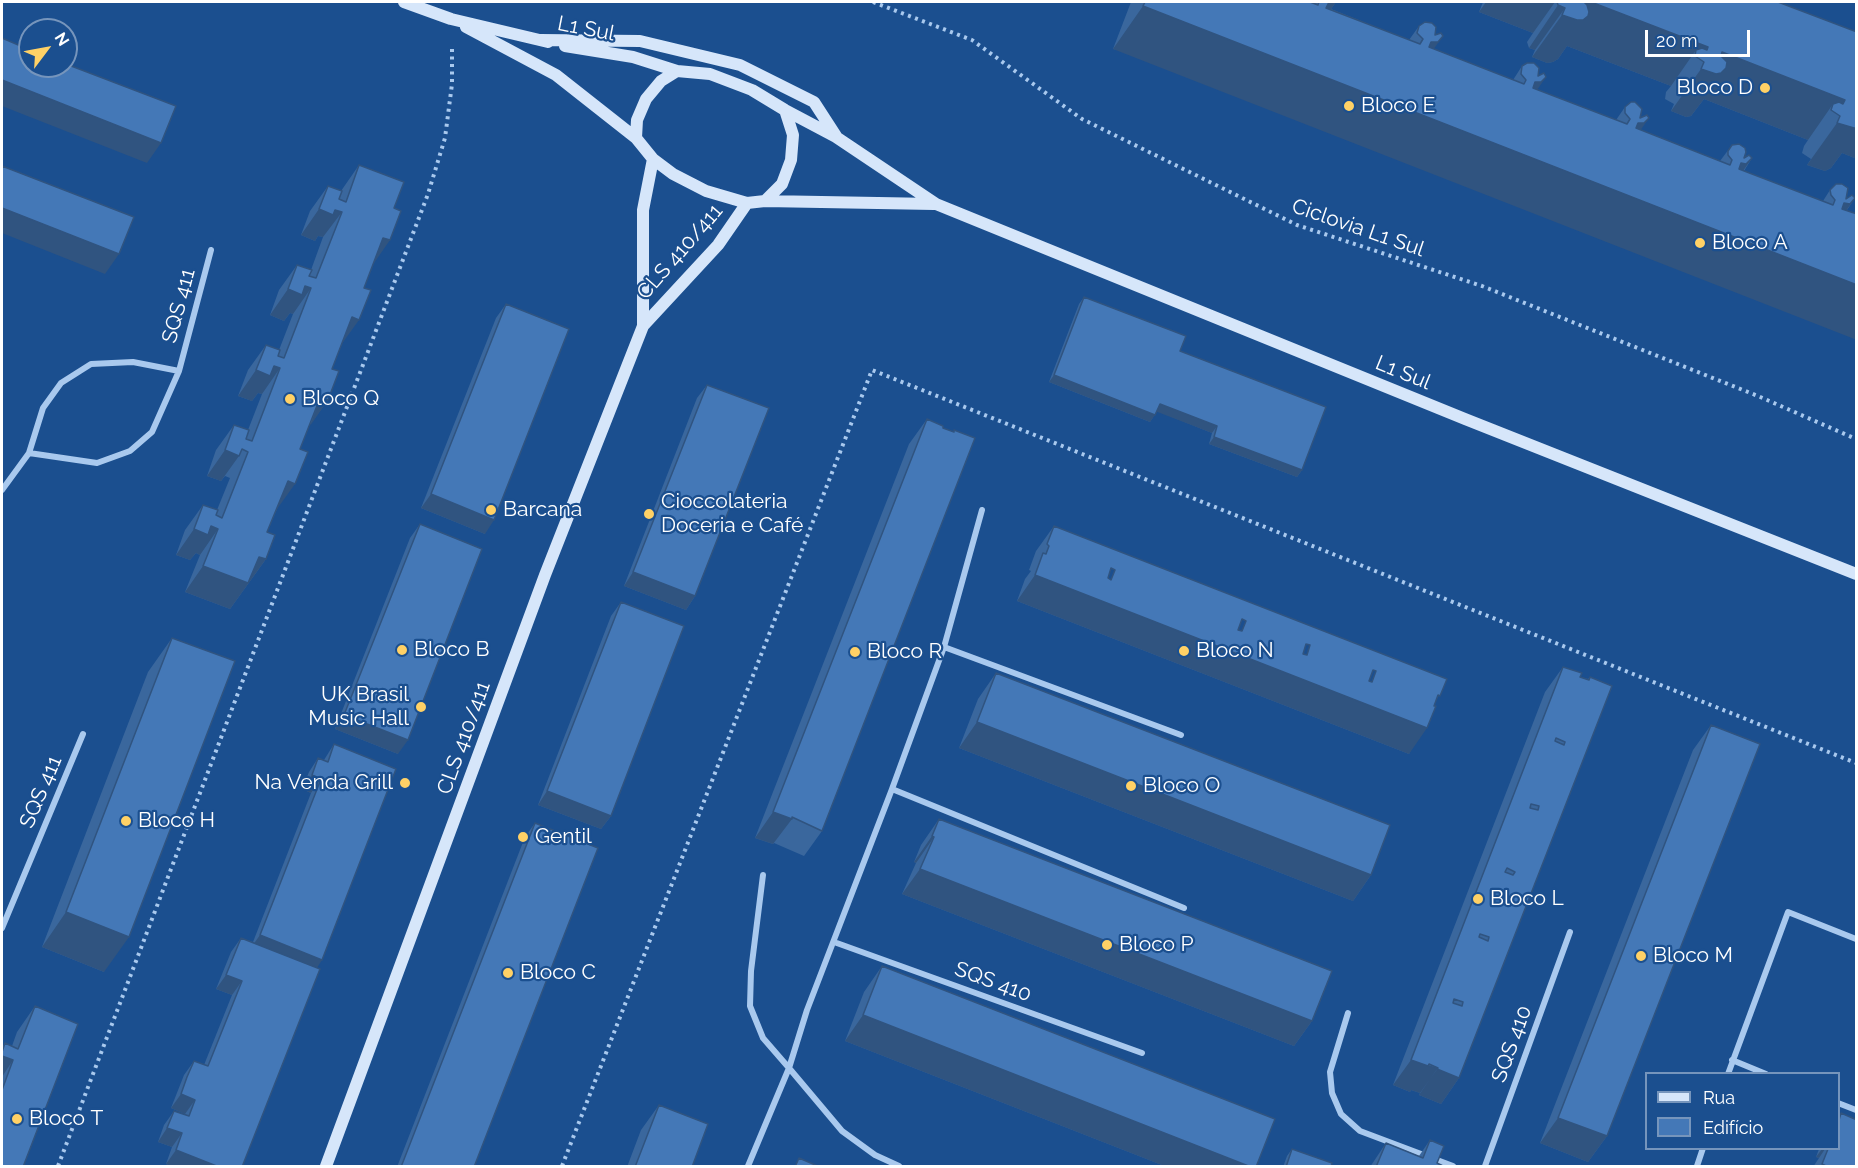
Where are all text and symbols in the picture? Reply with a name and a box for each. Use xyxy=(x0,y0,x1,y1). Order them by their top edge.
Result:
street label: L1 Sul xyxy=(555,11,617,47)
north arrow xyxy=(18,18,78,78)
scale bar xyxy=(1648,18,1753,56)
text: N xyxy=(51,29,73,49)
text: 20 m xyxy=(1656,30,1698,51)
place label: Bloco D xyxy=(1677,75,1753,101)
marker: Bloco D xyxy=(1758,81,1772,95)
place label: Bloco E xyxy=(1361,93,1435,119)
marker: Bloco E xyxy=(1342,99,1356,113)
street label: Ciclovia L1 Sul xyxy=(1288,194,1428,262)
street label: CLS 410/411 xyxy=(632,199,728,305)
place label: Bloco A xyxy=(1712,230,1788,256)
marker: Bloco A xyxy=(1693,236,1707,250)
street label: SQS 411 xyxy=(157,266,201,346)
street label: L1 Sul xyxy=(1372,351,1434,395)
place label: Bloco Q xyxy=(302,386,379,412)
marker: Bloco Q xyxy=(283,392,297,406)
place label: Cioccolateria Doceria e Café xyxy=(661,489,803,539)
place label: Barcana xyxy=(503,497,582,523)
marker: Barcana xyxy=(484,503,498,517)
marker: Cioccolateria Doceria e Café xyxy=(642,507,656,521)
place label: Bloco B xyxy=(414,637,489,663)
place label: Bloco N xyxy=(1196,638,1274,664)
place label: Bloco R xyxy=(867,639,942,665)
marker: Bloco B xyxy=(395,643,409,657)
marker: Bloco N xyxy=(1177,644,1191,658)
marker: Bloco R xyxy=(848,645,862,659)
street label: CLS 410/411 xyxy=(432,678,496,798)
place label: UK Brasil Music Hall xyxy=(308,682,409,732)
marker: UK Brasil Music Hall xyxy=(414,700,428,714)
street label: SQS 411 xyxy=(15,752,67,832)
place label: Na Venda Grill xyxy=(254,770,393,796)
place label: Bloco O xyxy=(1143,773,1220,799)
marker: Na Venda Grill xyxy=(398,776,412,790)
marker: Bloco O xyxy=(1124,779,1138,793)
place label: Bloco H xyxy=(138,808,215,834)
marker: Bloco H xyxy=(119,814,133,828)
place label: Gentil xyxy=(535,824,592,850)
marker: Gentil xyxy=(516,830,530,844)
place label: Bloco L xyxy=(1490,886,1564,912)
marker: Bloco L xyxy=(1471,892,1485,906)
place label: Bloco P xyxy=(1119,932,1194,958)
marker: Bloco P xyxy=(1100,938,1114,952)
place label: Bloco M xyxy=(1653,943,1733,969)
marker: Bloco M xyxy=(1634,949,1648,963)
street label: SQS 410 xyxy=(951,956,1035,1008)
place label: Bloco C xyxy=(520,960,596,986)
marker: Bloco C xyxy=(501,966,515,980)
street label: SQS 410 xyxy=(1486,1002,1538,1086)
legend xyxy=(1645,1072,1840,1150)
text: Rua xyxy=(1703,1087,1735,1108)
place label: Bloco T xyxy=(29,1106,103,1132)
marker: Bloco T xyxy=(10,1112,24,1126)
text: Edifício xyxy=(1703,1117,1763,1138)

